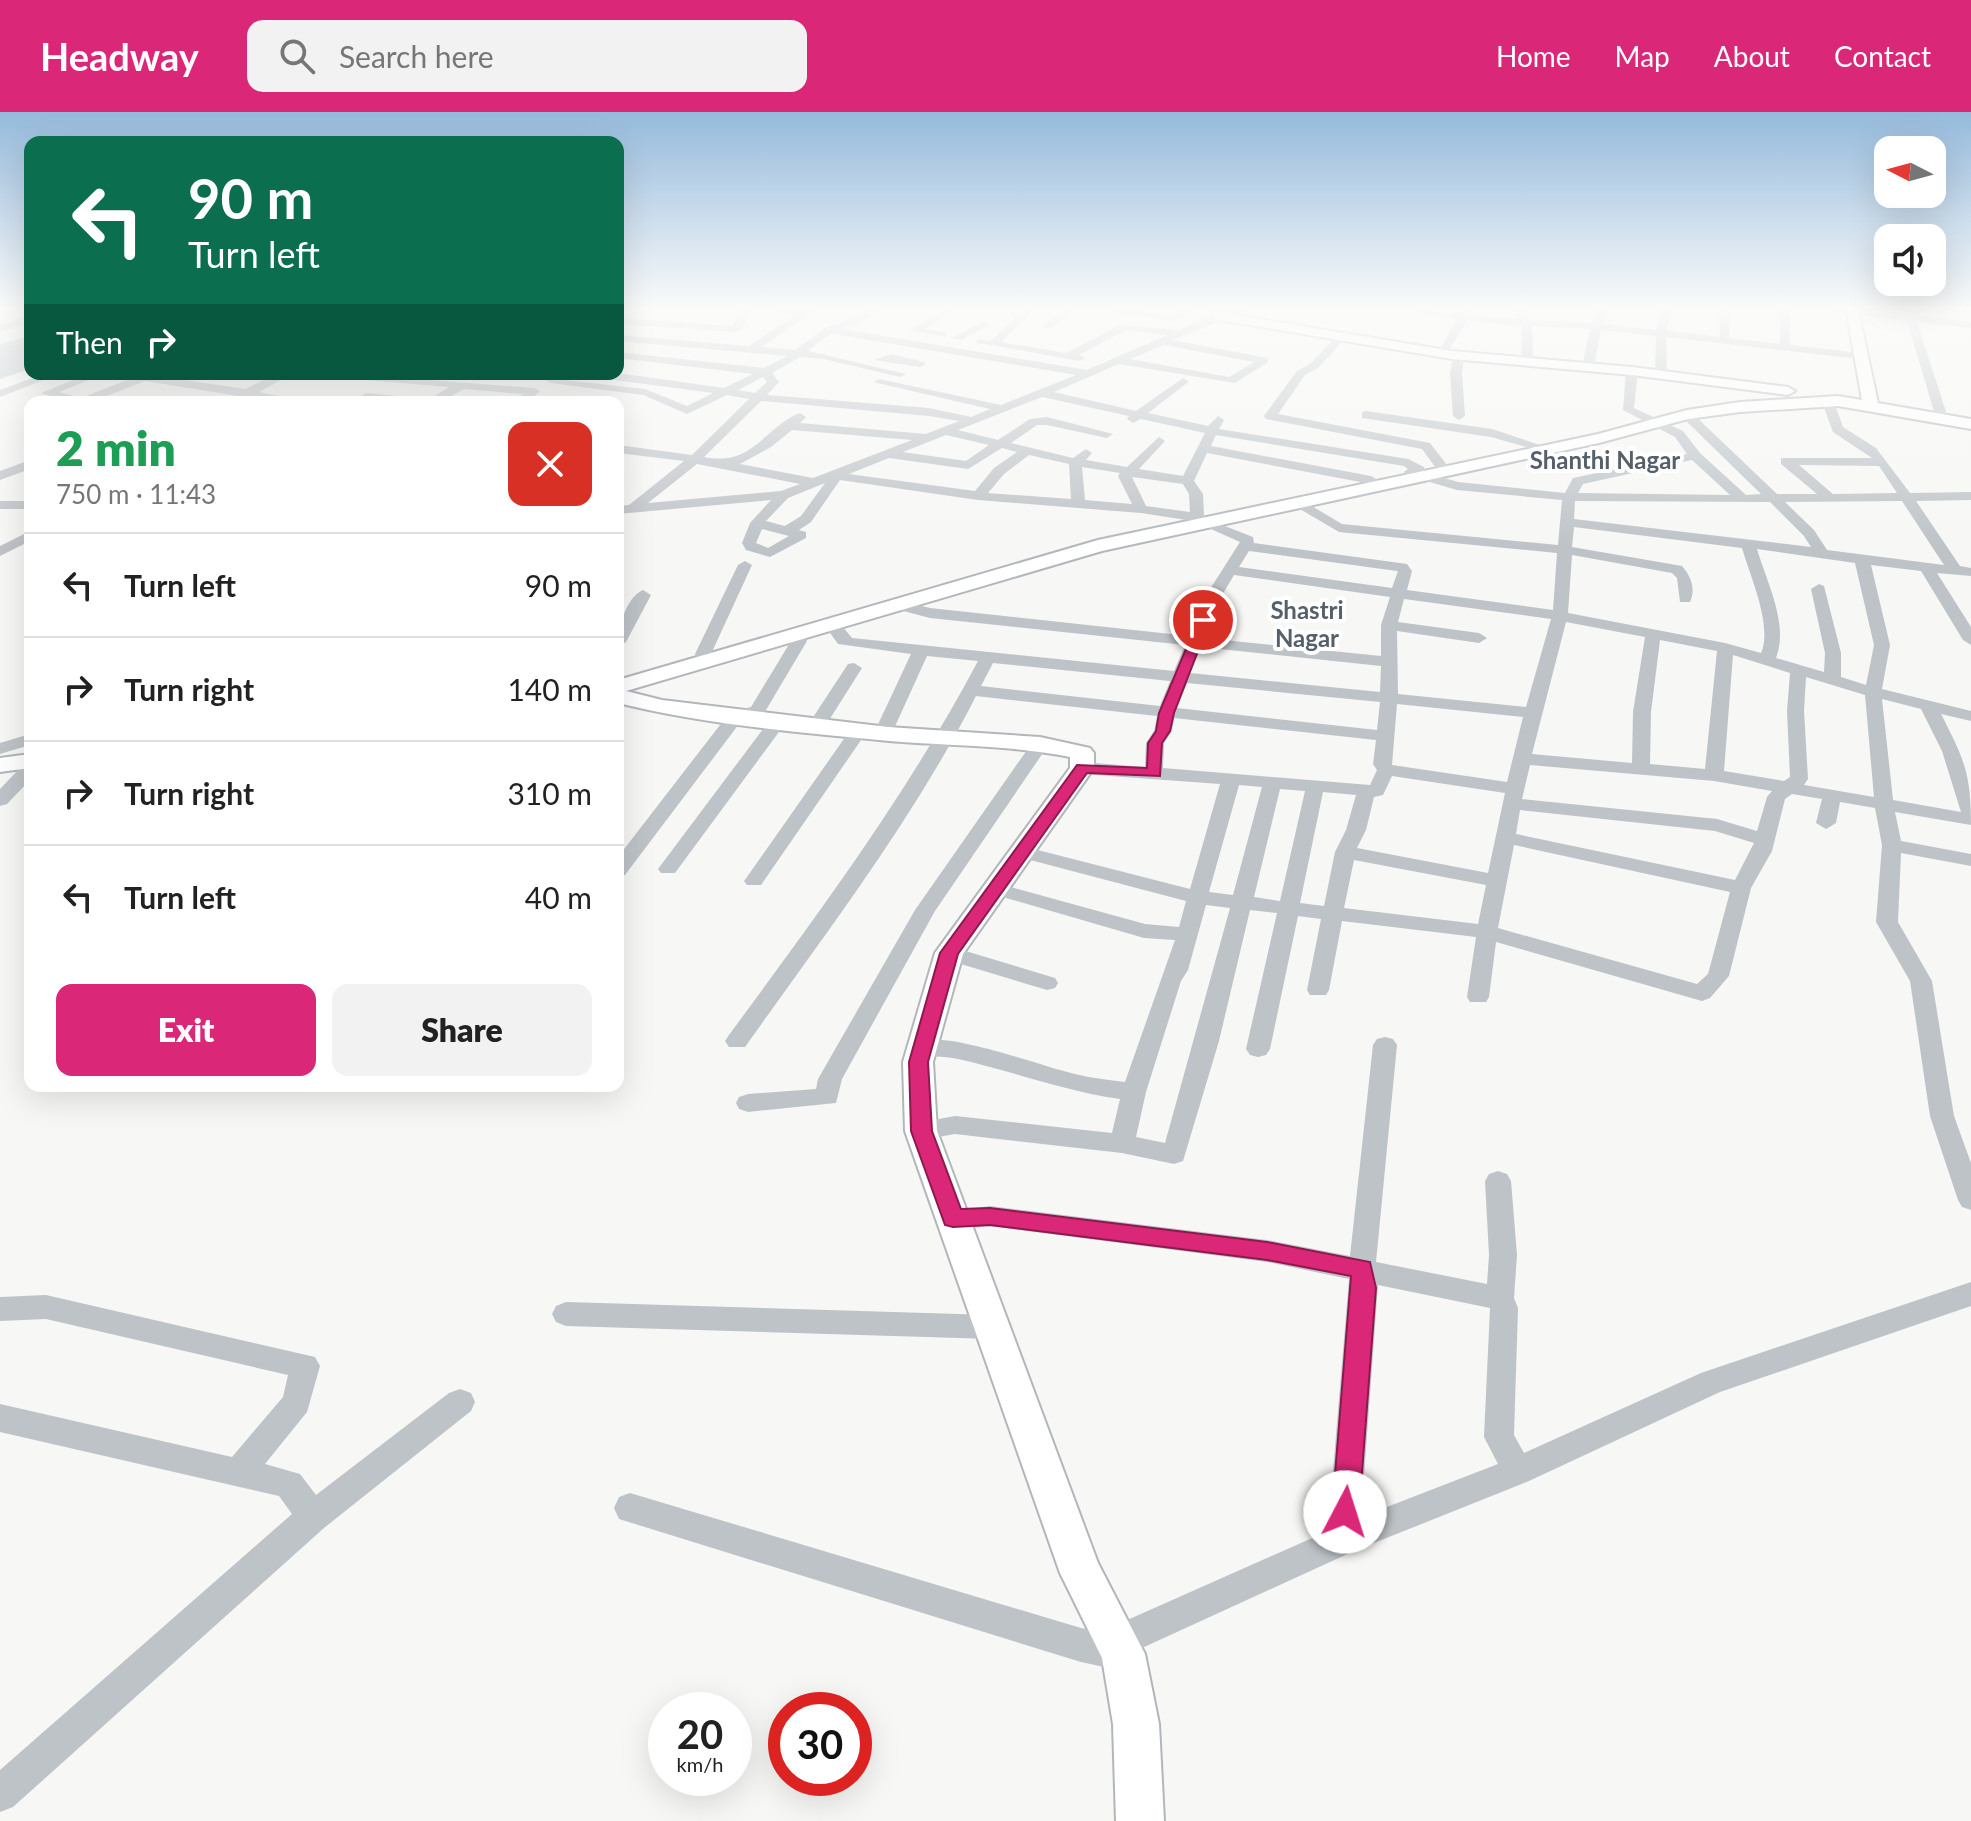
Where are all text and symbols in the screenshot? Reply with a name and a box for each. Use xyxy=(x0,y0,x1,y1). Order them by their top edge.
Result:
search box xyxy=(247,20,807,92)
text: Headway xyxy=(40,33,199,79)
icon: search xyxy=(275,34,319,78)
text: Search here xyxy=(339,38,494,74)
text: Home xyxy=(1496,39,1571,73)
text: Map xyxy=(1615,39,1670,73)
text: About xyxy=(1714,39,1790,73)
text: Contact xyxy=(1834,39,1931,73)
north arrow xyxy=(1874,136,1946,208)
map controls xyxy=(1874,136,1946,296)
text: 90 m xyxy=(188,164,313,231)
icon: left xyxy=(56,168,160,272)
button: sound xyxy=(1874,224,1946,296)
text: Turn left xyxy=(188,232,320,276)
icon: right xyxy=(139,320,183,364)
text: Then xyxy=(56,324,123,360)
text: 2 min xyxy=(56,419,176,476)
button: close xyxy=(508,422,592,506)
district label: Shanthi Nagar xyxy=(1530,445,1680,474)
text: 750 m · 11:43 xyxy=(56,478,216,510)
icon: left xyxy=(56,563,100,607)
text: Turn left xyxy=(124,567,236,603)
text: 90 m xyxy=(525,567,592,603)
pin xyxy=(1169,586,1237,654)
district label: Shastri Nagar xyxy=(1270,595,1344,652)
icon: arrive xyxy=(1181,598,1225,642)
icon: right xyxy=(56,667,100,711)
text: Turn right xyxy=(124,671,254,707)
text: 140 m xyxy=(507,671,592,707)
icon: right xyxy=(56,771,100,815)
text: Turn right xyxy=(124,775,254,811)
text: 310 m xyxy=(507,775,592,811)
icon: left xyxy=(56,875,100,919)
text: Turn left xyxy=(124,879,236,915)
text: 40 m xyxy=(525,879,592,915)
button: Exit xyxy=(56,984,316,1076)
button: Share xyxy=(332,984,592,1076)
position arrow xyxy=(1303,1470,1387,1554)
speed limit sign: 30 xyxy=(768,1692,872,1796)
text: 20 xyxy=(677,1710,723,1758)
text: km/h xyxy=(677,1752,723,1776)

